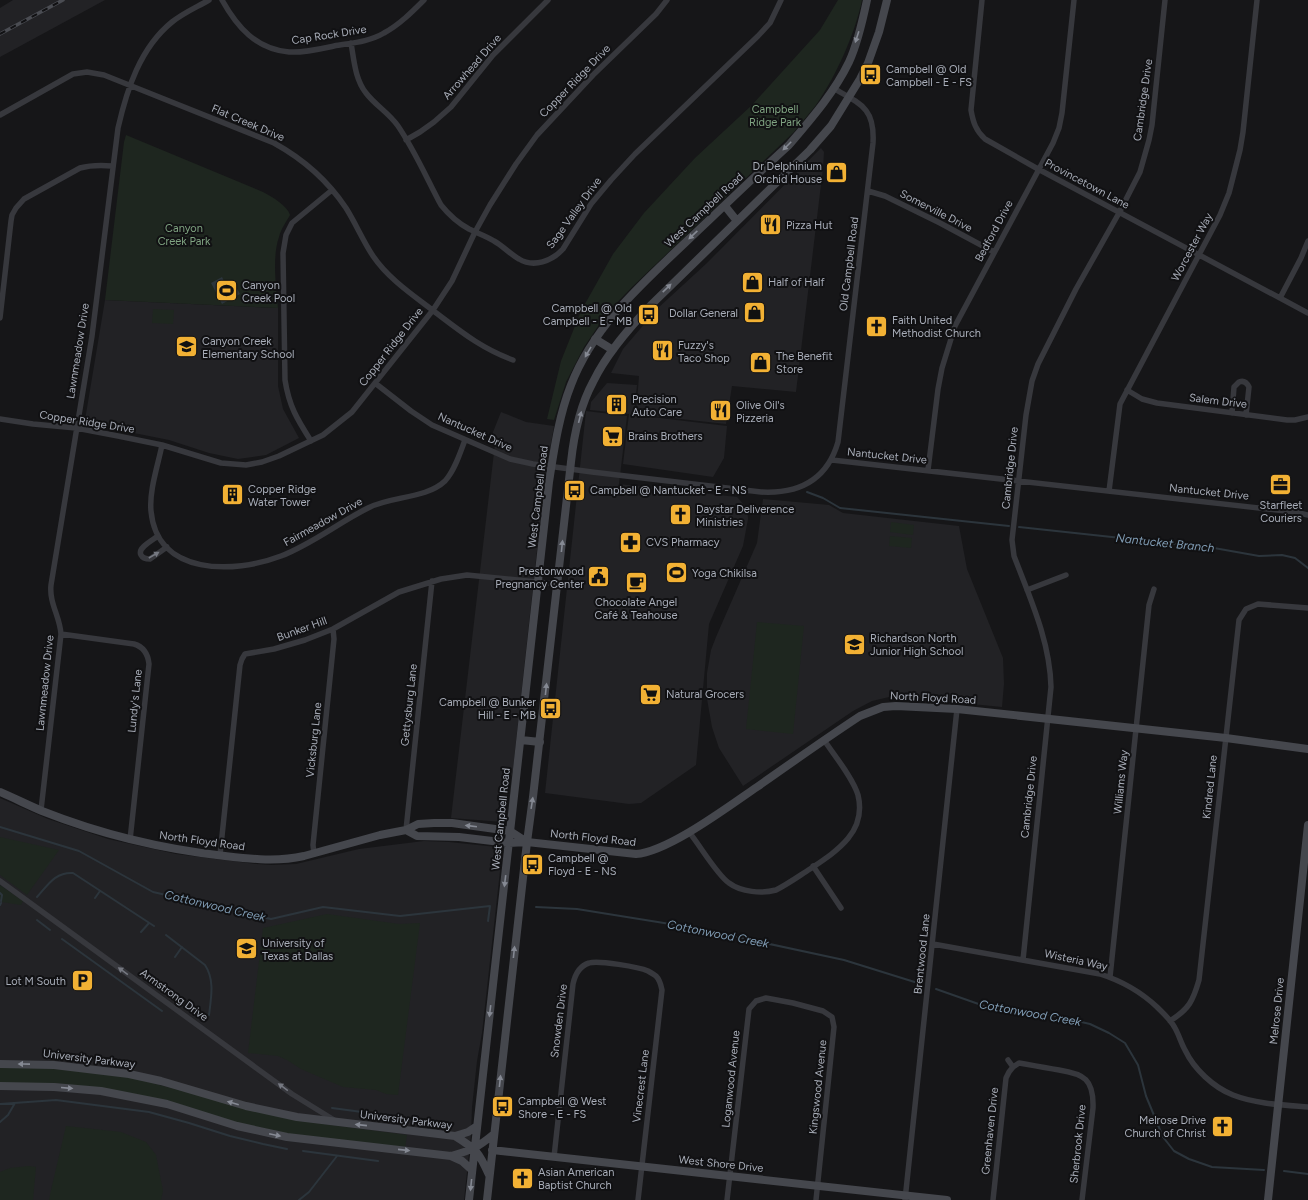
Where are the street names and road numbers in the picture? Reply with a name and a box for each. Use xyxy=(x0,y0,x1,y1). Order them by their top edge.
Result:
street label: Cap Rock Drive xyxy=(291,23,367,47)
street label: Arrowhead Drive xyxy=(440,32,504,102)
street label: Copper Ridge Drive xyxy=(537,42,613,120)
street label: Cambridge Drive xyxy=(1131,58,1155,142)
street label: Flat Creek Drive xyxy=(210,102,286,144)
street label: Provincetown Lane xyxy=(1042,156,1132,212)
street label: West Campbell Road xyxy=(662,170,746,250)
street label: Sage Valley Drive xyxy=(544,175,604,251)
street label: Somerville Drive xyxy=(898,187,974,235)
street label: Bedford Drive xyxy=(972,198,1016,264)
street label: Worcester Way xyxy=(1169,211,1216,283)
street label: Old Campbell Road xyxy=(837,216,861,312)
street label: Lawnmeadow Drive xyxy=(64,302,92,400)
street label: Copper Ridge Drive xyxy=(356,305,426,389)
street label: Salem Drive xyxy=(1188,391,1248,411)
street label: Copper Ridge Drive xyxy=(38,408,136,436)
street label: Nantucket Drive xyxy=(436,410,514,454)
street label: Cambridge Drive xyxy=(999,426,1021,510)
street label: West Campbell Road xyxy=(525,445,551,549)
street label: Nantucket Drive xyxy=(847,445,927,467)
street label: Nantucket Drive xyxy=(1169,481,1249,503)
street label: Fairmeadow Drive xyxy=(281,495,365,549)
street label: Bunker Hill xyxy=(275,614,329,644)
street label: Lawnmeadow Drive xyxy=(33,634,57,732)
street label: Gettysburg Lane xyxy=(398,663,420,747)
street label: Lundy's Lane xyxy=(125,669,145,733)
street label: North Floyd Road xyxy=(890,689,976,707)
street label: Vicksburg Lane xyxy=(304,702,324,778)
street label: Williams Way xyxy=(1111,749,1131,815)
street label: Kindred Lane xyxy=(1200,754,1220,820)
street label: Cambridge Drive xyxy=(1018,755,1040,839)
street label: West Campbell Road xyxy=(489,767,513,871)
street label: North Floyd Road xyxy=(549,827,637,849)
street label: North Floyd Road xyxy=(158,829,246,853)
street label: Brentwood Lane xyxy=(911,913,933,995)
street label: Wisteria Way xyxy=(1043,947,1109,973)
street label: Armstrong Drive xyxy=(138,966,210,1024)
street label: Melrose Drive xyxy=(1267,977,1287,1045)
street label: Snowden Drive xyxy=(548,983,570,1059)
street label: Loganwood Avenue xyxy=(719,1030,743,1128)
street label: Kingswood Avenue xyxy=(807,1039,829,1135)
street label: University Parkway xyxy=(42,1047,136,1071)
street label: Vinecrest Lane xyxy=(630,1049,652,1123)
street label: Greenhaven Drive xyxy=(979,1087,1001,1175)
street label: Sherbrook Drive xyxy=(1067,1104,1089,1184)
street label: University Parkway xyxy=(359,1108,453,1132)
street label: West Shore Drive xyxy=(678,1153,764,1175)

